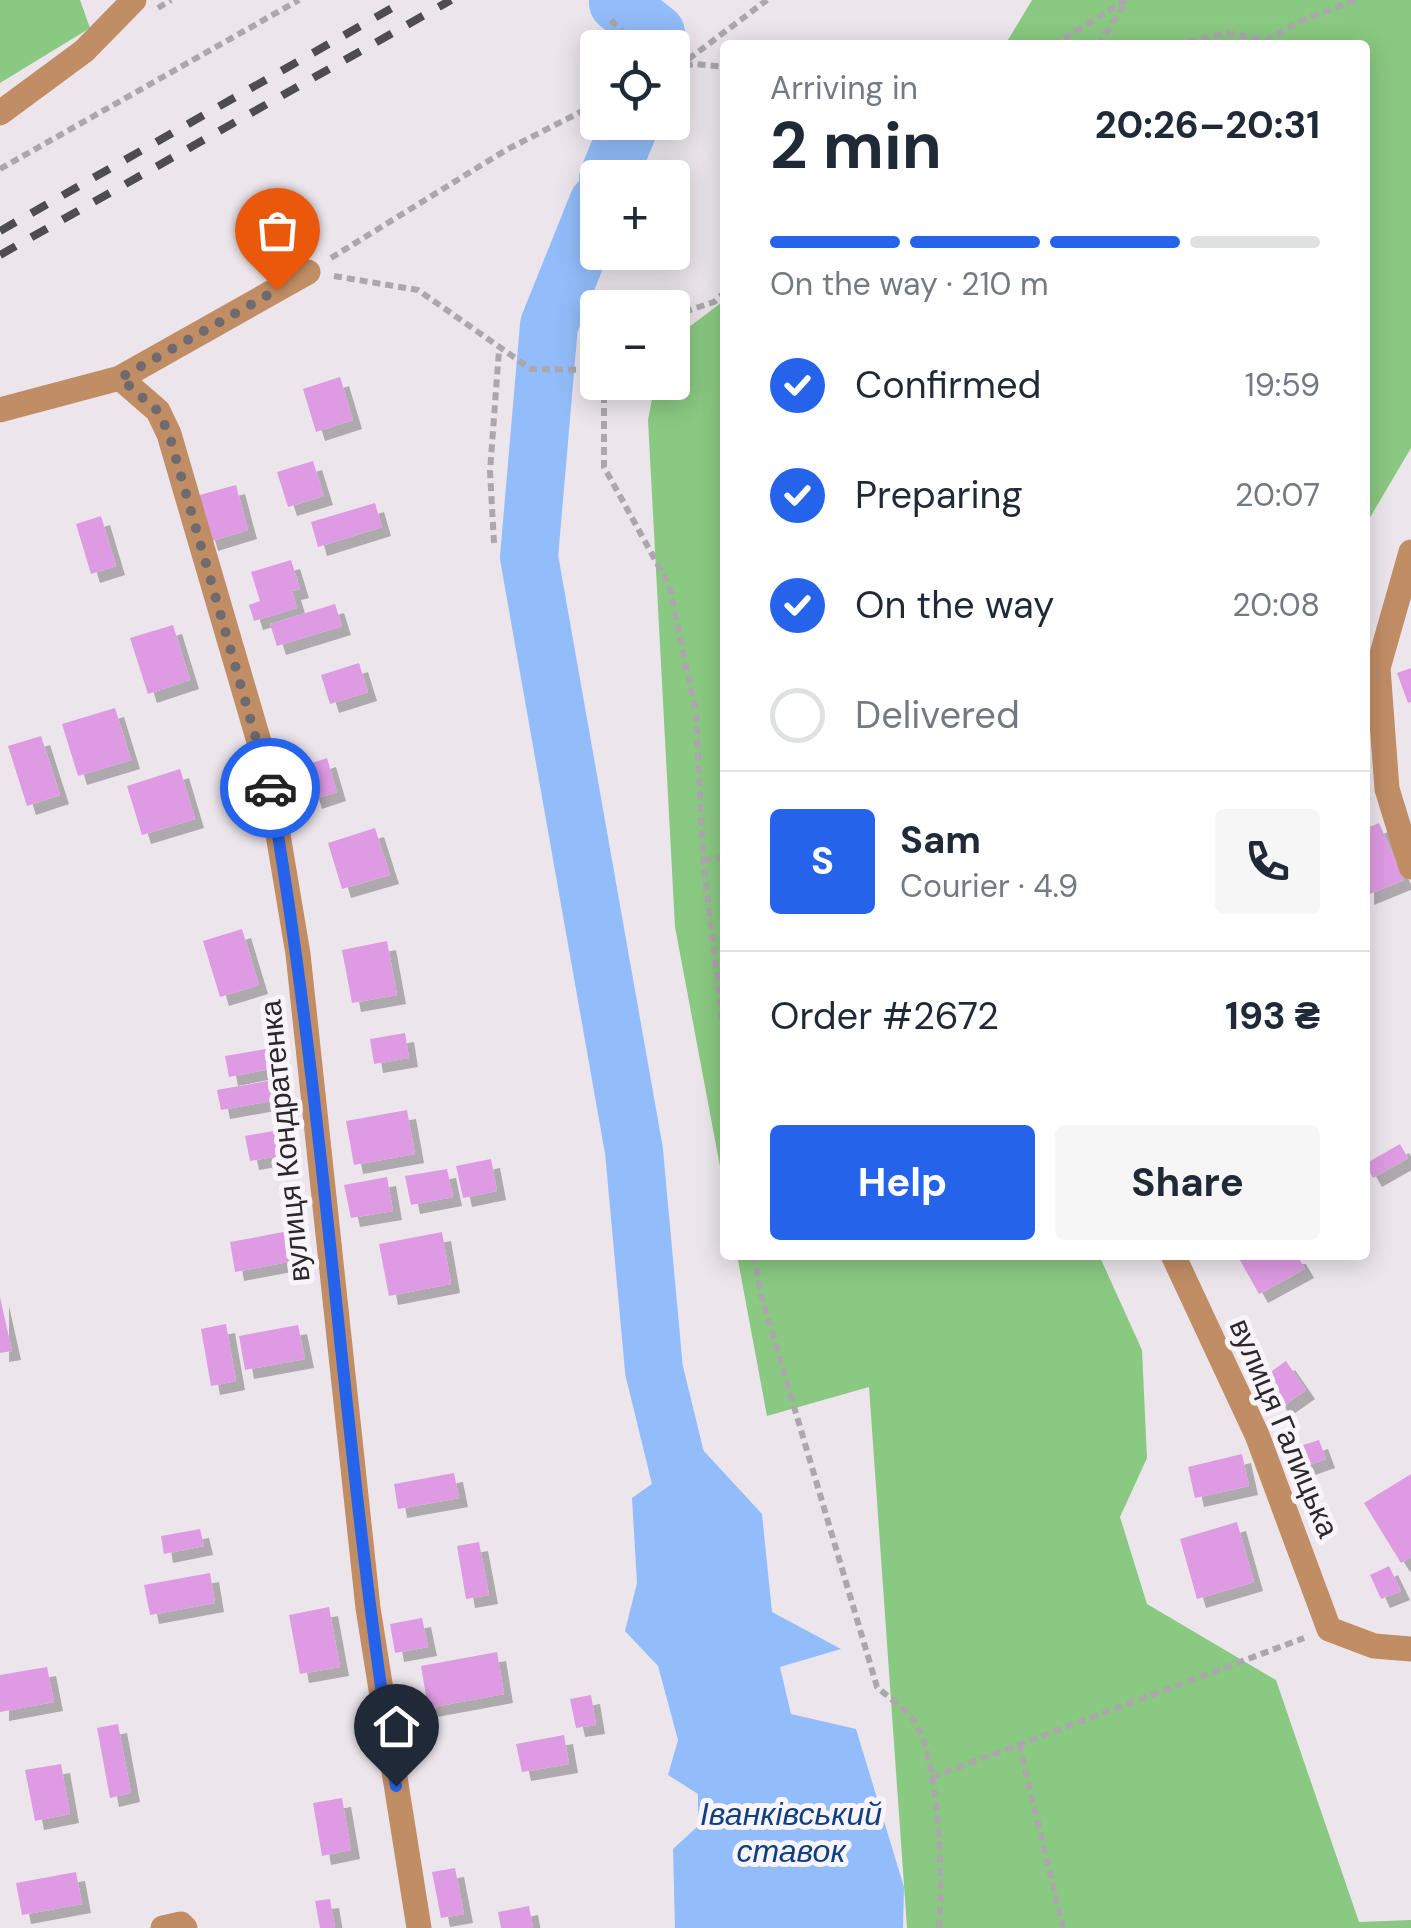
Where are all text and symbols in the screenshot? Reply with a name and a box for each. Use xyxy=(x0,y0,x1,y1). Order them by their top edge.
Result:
map controls xyxy=(580,30,690,400)
button: locate xyxy=(580,30,690,140)
text: Arriving in xyxy=(770,67,918,109)
text: 20:26–20:31 xyxy=(1095,100,1320,150)
text: 2 min xyxy=(770,104,942,188)
button: + xyxy=(580,160,690,270)
pin xyxy=(235,188,320,291)
icon: bag xyxy=(250,203,305,258)
text: On the way · 210 m xyxy=(770,263,1049,305)
button: − xyxy=(580,290,690,400)
icon: check xyxy=(770,358,825,413)
text: Confirmed xyxy=(855,360,1041,410)
text: 19:59 xyxy=(1245,364,1320,406)
icon: check xyxy=(770,468,825,523)
text: Preparing xyxy=(855,470,1023,520)
text: 20:07 xyxy=(1235,474,1320,516)
icon: check xyxy=(770,578,825,633)
text: On the way xyxy=(855,580,1054,630)
text: 20:08 xyxy=(1232,584,1320,626)
text: Delivered xyxy=(855,690,1020,740)
courier xyxy=(220,738,320,838)
icon: car xyxy=(243,761,298,816)
button: phone xyxy=(1215,809,1320,914)
text: Sam xyxy=(900,815,981,865)
text: S xyxy=(811,836,834,886)
text: Courier · 4.9 xyxy=(900,865,1078,907)
text: Order #2672 xyxy=(770,991,999,1041)
text: 193 ₴ xyxy=(1225,991,1320,1041)
street label: вулиця Кондратенка xyxy=(250,998,319,1284)
button: Help xyxy=(770,1125,1035,1240)
button: Share xyxy=(1055,1125,1320,1240)
street label: вулиця Галицька xyxy=(1221,1312,1348,1543)
pin xyxy=(354,1684,439,1787)
icon: home xyxy=(369,1699,424,1754)
water label: Іванківський ставок xyxy=(700,1793,882,1872)

